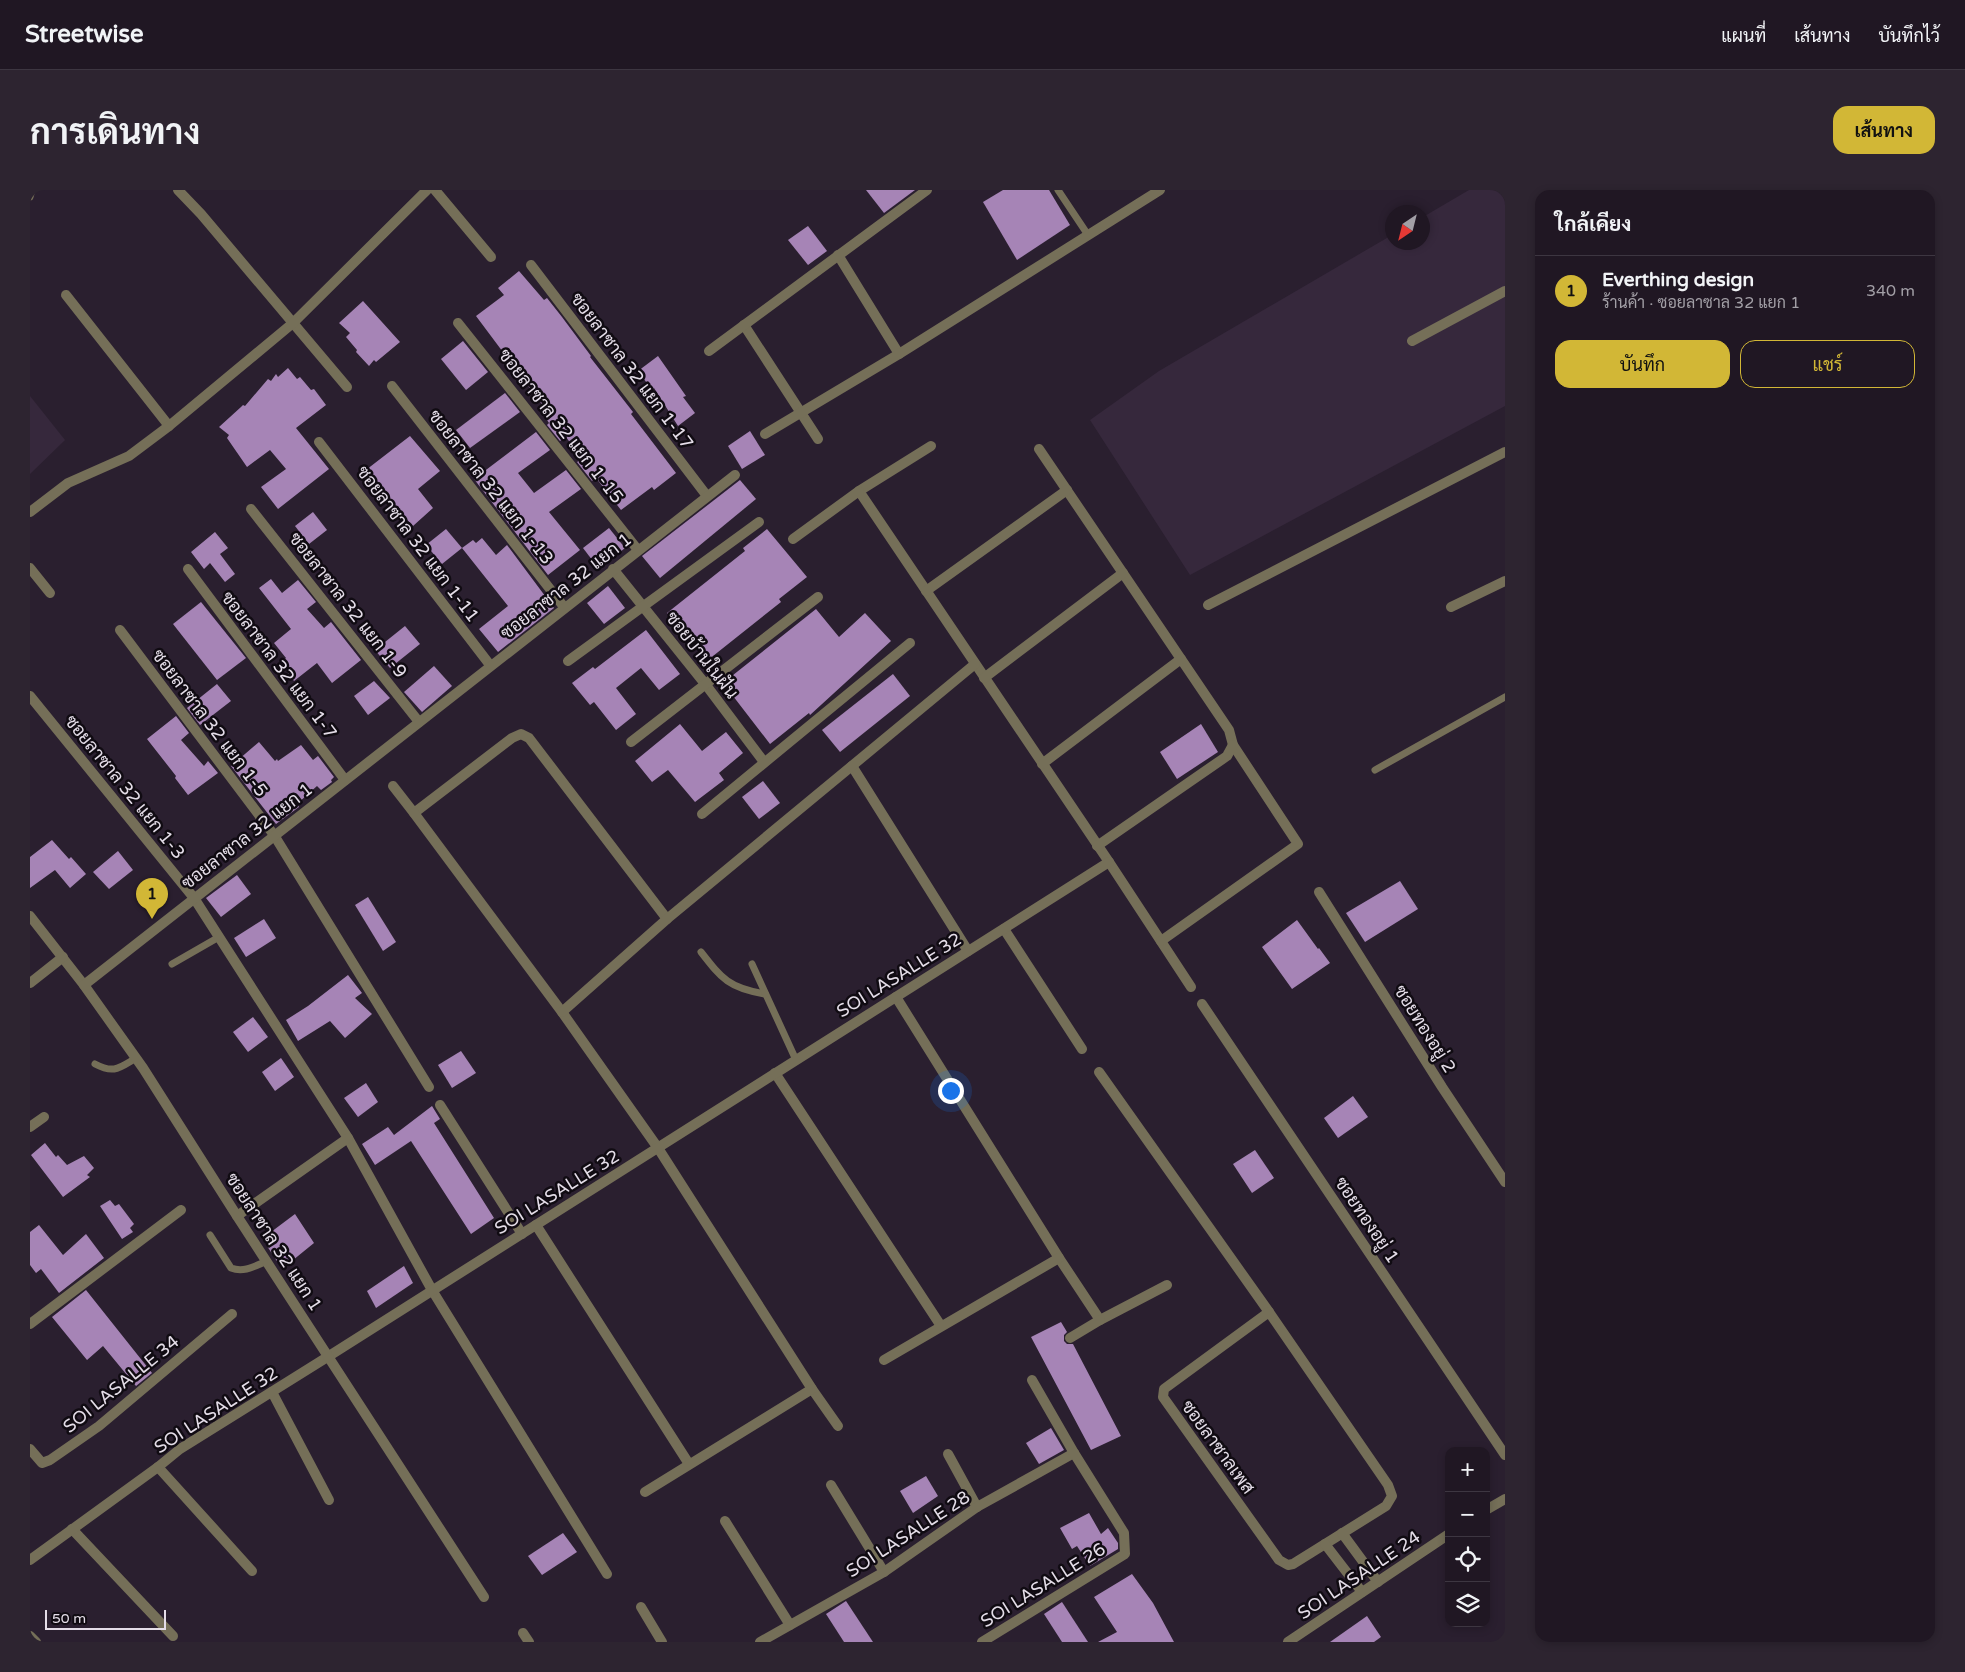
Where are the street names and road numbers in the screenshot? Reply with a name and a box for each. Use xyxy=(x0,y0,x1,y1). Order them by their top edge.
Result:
street label: ซอยลาซาล 32 แยก 1-17 xyxy=(566,288,698,454)
street label: ซอยลาซาล 32 แยก 1-15 xyxy=(494,344,628,508)
street label: ซอยลาซาล 32 แยก 1-13 xyxy=(424,405,558,569)
street label: ซอยลาซาล 32 แยก 1-11 xyxy=(352,461,484,627)
street label: ซอยลาซาล 32 แยก 1-9 xyxy=(284,528,412,682)
street label: ซอยลาซาล 32 แยก 1 xyxy=(496,528,636,644)
street label: ซอยลาซาล 32 แยก 1-7 xyxy=(216,587,342,743)
street label: ซอยบ้านในฝัน xyxy=(661,606,744,703)
street label: ซอยลาซาล 32 แยก 1-5 xyxy=(147,645,273,801)
street label: ซอยลาซาล 32 แยก 1-3 xyxy=(60,710,190,864)
street label: ซอยลาซาล 32 แยก 1 xyxy=(177,778,317,894)
street label: SOI LASALLE 32 xyxy=(833,928,965,1022)
street label: ซอยทองอยู่ 2 xyxy=(1388,981,1462,1078)
street label: SOI LASALLE 32 xyxy=(491,1145,623,1239)
street label: ซอยลาซาล 32 แยก 1 xyxy=(221,1169,327,1315)
street label: ซอยทองอยู่ 1 xyxy=(1328,1172,1405,1268)
street label: SOI LASALLE 34 xyxy=(59,1330,183,1438)
street label: SOI LASALLE 32 xyxy=(150,1362,282,1458)
street label: ซอยลาซาลเพส xyxy=(1177,1396,1259,1498)
street label: SOI LASALLE 28 xyxy=(842,1486,974,1582)
street label: SOI LASALLE 24 xyxy=(1294,1526,1424,1624)
street label: SOI LASALLE 26 xyxy=(977,1538,1109,1632)

